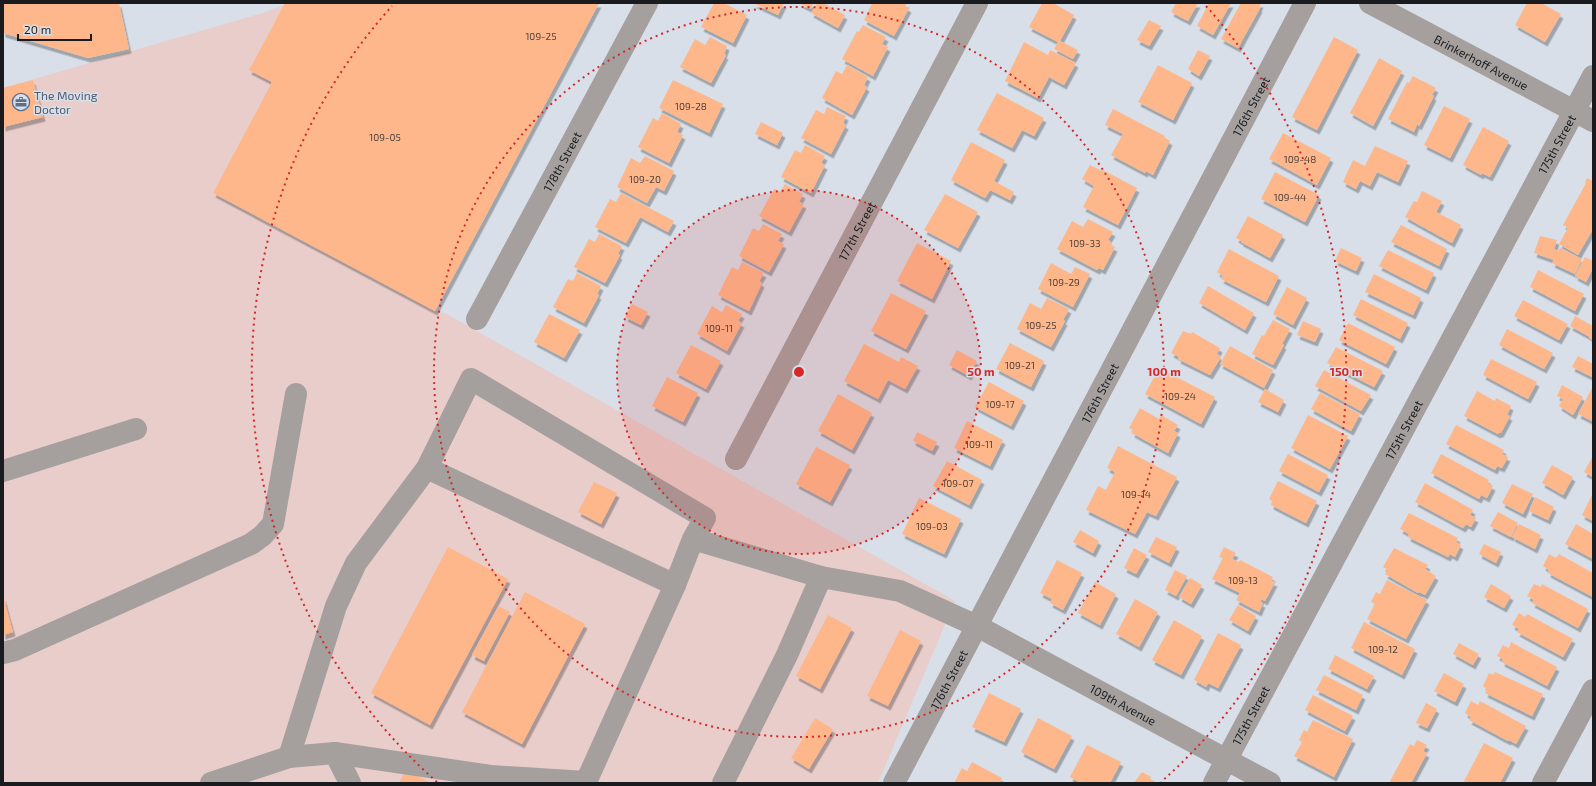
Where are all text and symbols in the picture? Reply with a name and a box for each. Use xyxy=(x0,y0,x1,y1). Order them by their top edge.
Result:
scale bar xyxy=(18,16,91,42)
text: 20 m xyxy=(24,22,51,36)
house number: 109-25 xyxy=(525,30,557,42)
street label: Brinkerhoff Avenue xyxy=(1432,31,1531,93)
street label: 176th Street xyxy=(1229,74,1272,138)
place label: The Moving Doctor xyxy=(34,88,98,116)
office icon: The Moving Doctor xyxy=(11,92,31,112)
house number: 109-28 xyxy=(675,100,707,112)
street label: 175th Street xyxy=(1535,112,1578,176)
street label: 178th Street xyxy=(540,129,584,194)
house number: 109-05 xyxy=(369,131,401,143)
house number: 109-48 xyxy=(1284,153,1316,165)
house number: 109-20 xyxy=(629,173,661,185)
house number: 109-44 xyxy=(1274,191,1306,203)
street label: 177th Street xyxy=(835,199,878,263)
house number: 109-33 xyxy=(1069,237,1101,249)
house number: 109-29 xyxy=(1048,276,1080,288)
house number: 109-25 xyxy=(1025,319,1057,331)
house number: 109-11 xyxy=(705,322,733,334)
house number: 109-21 xyxy=(1005,359,1035,371)
street label: 176th Street xyxy=(1078,360,1121,425)
text: 50 m xyxy=(967,364,995,378)
text: 100 m xyxy=(1147,364,1181,378)
text: 150 m xyxy=(1330,364,1362,378)
centre of rings xyxy=(792,365,806,379)
house number: 109-24 xyxy=(1164,390,1196,402)
street label: 175th Street xyxy=(1382,397,1425,462)
house number: 109-17 xyxy=(986,398,1015,410)
house number: 109-11 xyxy=(965,438,993,450)
house number: 109-07 xyxy=(942,477,974,489)
house number: 109-14 xyxy=(1121,488,1151,500)
house number: 109-03 xyxy=(916,520,948,532)
house number: 109-13 xyxy=(1228,574,1258,586)
house number: 109-12 xyxy=(1368,643,1398,655)
street label: 176th Street xyxy=(927,647,970,712)
street label: 109th Avenue xyxy=(1088,681,1159,728)
street label: 175th Street xyxy=(1229,683,1272,747)

